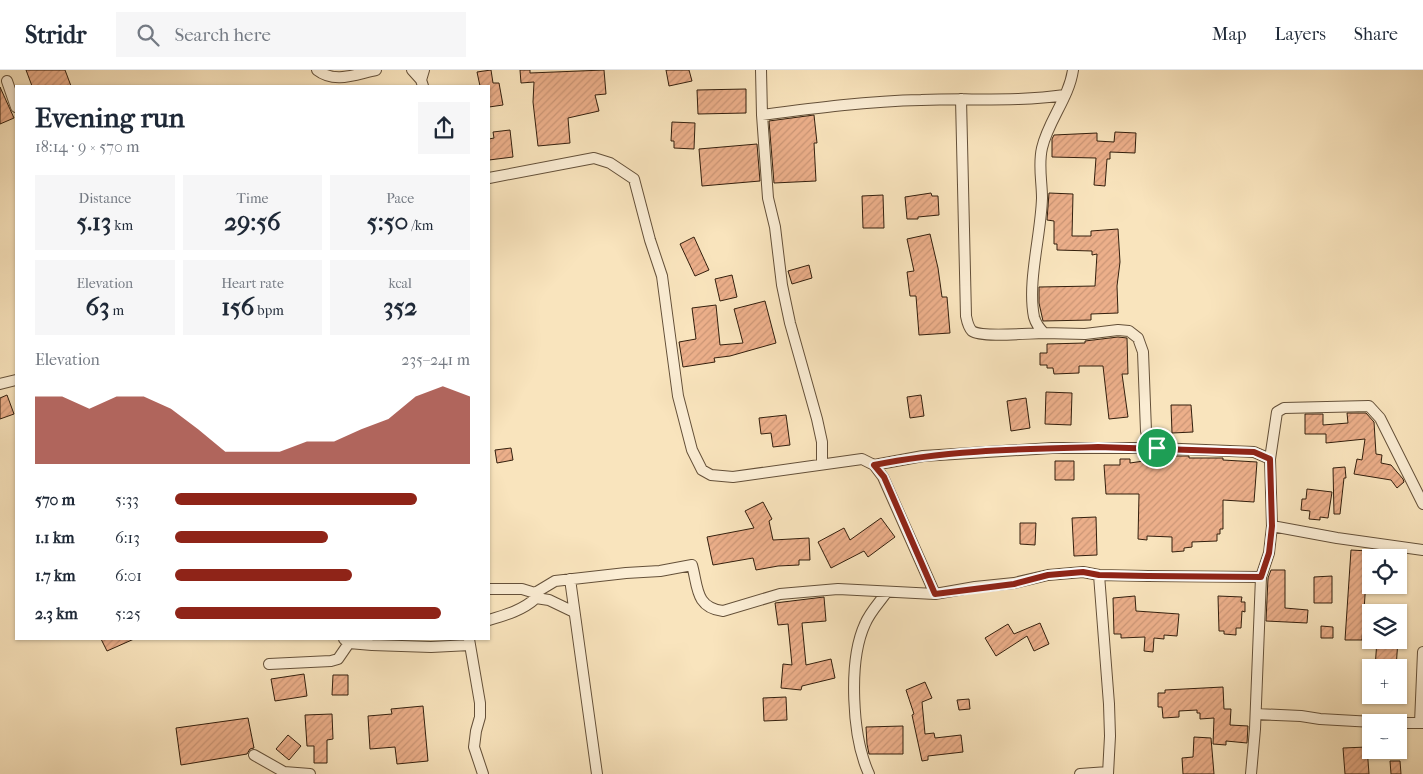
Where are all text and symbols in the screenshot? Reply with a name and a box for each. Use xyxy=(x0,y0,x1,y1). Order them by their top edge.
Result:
search box xyxy=(116,12,466,57)
text: Stridr xyxy=(25,21,86,49)
icon: search xyxy=(134,21,162,49)
text: Search here xyxy=(174,24,271,46)
text: Map xyxy=(1212,24,1246,45)
text: Layers xyxy=(1274,24,1326,45)
text: Share xyxy=(1354,24,1398,45)
text: Evening run xyxy=(35,101,185,134)
button: share xyxy=(418,102,470,154)
text: 18:14 · 9 × 570 m xyxy=(35,137,139,156)
text: Distance xyxy=(79,190,131,207)
text: Time xyxy=(237,190,268,207)
text: Pace xyxy=(386,190,414,207)
text: 5.13 xyxy=(77,207,111,236)
text: 29:56 xyxy=(224,207,281,236)
text: 5:50 xyxy=(367,207,408,236)
text: km xyxy=(111,217,133,234)
text: /km xyxy=(408,217,433,234)
text: Elevation xyxy=(77,275,133,292)
text: Heart rate xyxy=(221,275,284,292)
text: kcal xyxy=(388,275,412,292)
text: 63 xyxy=(86,292,109,321)
text: 156 xyxy=(221,292,254,321)
text: 352 xyxy=(383,292,417,321)
text: m xyxy=(109,302,124,319)
text: bpm xyxy=(254,302,284,319)
text: Elevation xyxy=(35,350,100,369)
text: 235–241 m xyxy=(401,350,470,369)
pin xyxy=(1136,427,1178,469)
icon: arrive xyxy=(1143,434,1171,462)
text: 570 m xyxy=(35,490,75,509)
text: 5:33 xyxy=(115,490,139,509)
text: 1.1 km xyxy=(35,528,74,547)
text: 6:13 xyxy=(115,528,140,547)
map controls xyxy=(1362,549,1407,759)
button: locate xyxy=(1362,549,1407,594)
text: 1.7 km xyxy=(35,566,76,585)
text: 6:01 xyxy=(115,566,142,585)
text: 2.3 km xyxy=(35,604,78,623)
text: 5:25 xyxy=(115,604,141,623)
button: layers xyxy=(1362,604,1407,649)
button: + xyxy=(1362,659,1407,704)
button: − xyxy=(1362,714,1407,759)

